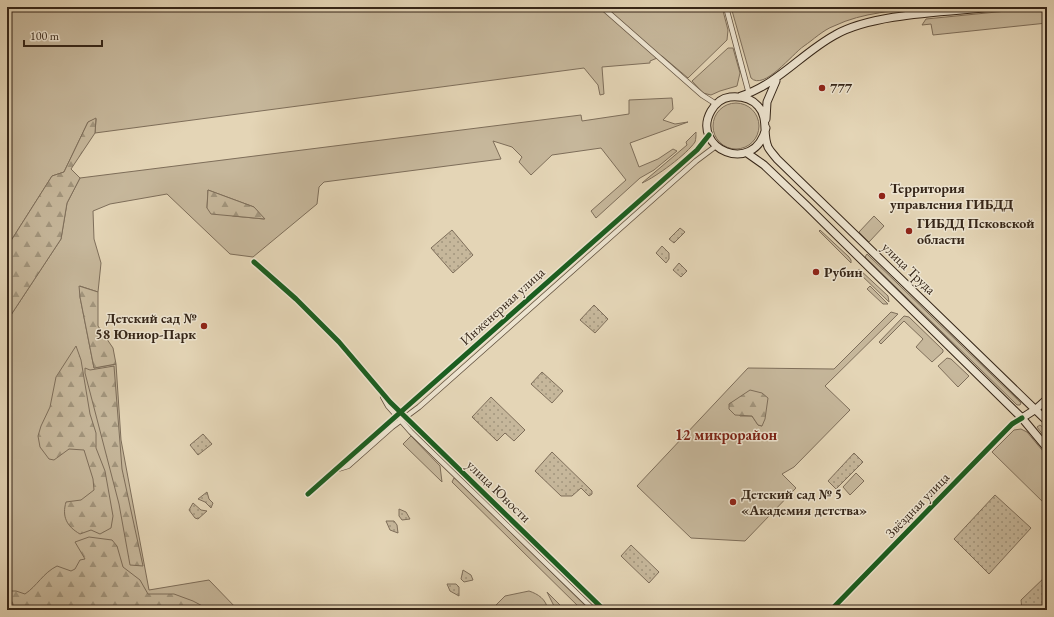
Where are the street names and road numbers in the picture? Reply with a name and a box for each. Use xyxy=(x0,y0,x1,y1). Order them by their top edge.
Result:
street label: улица Труда xyxy=(878,238,940,298)
street label: Инженерная улица xyxy=(456,263,549,349)
street label: улица Юности xyxy=(463,456,536,527)
street label: Звёздная улица xyxy=(881,468,953,542)

